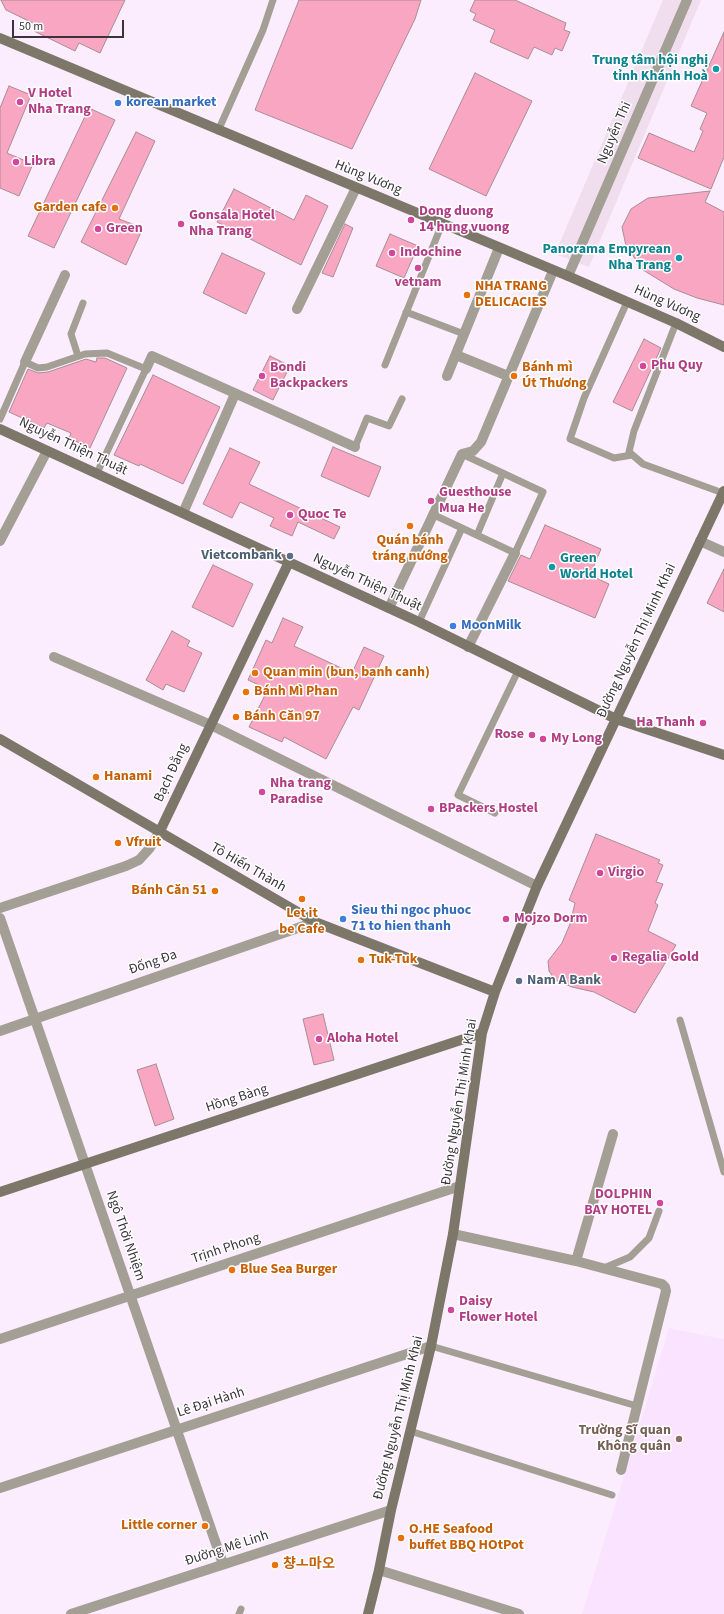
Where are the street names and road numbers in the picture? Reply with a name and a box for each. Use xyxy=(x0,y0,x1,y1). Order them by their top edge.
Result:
street label: Nguyễn Thi xyxy=(594,99,636,167)
street label: Hùng Vương xyxy=(332,157,404,199)
street label: Hùng Vương xyxy=(631,282,703,326)
street label: Nguyễn Thiện Thuật xyxy=(16,414,130,480)
street label: Nguyễn Thiện Thuật xyxy=(310,550,424,616)
street label: Đường Nguyễn Thị Minh Khai xyxy=(594,561,680,721)
street label: Bạch Đằng xyxy=(151,741,193,805)
street label: Tô Hiến Thành xyxy=(207,840,289,896)
street label: Đống Đa xyxy=(127,947,179,979)
street label: Đường Nguyễn Thị Minh Khai xyxy=(439,1017,481,1187)
street label: Hồng Bàng xyxy=(204,1081,270,1117)
street label: Ngô Thời Nhiệm xyxy=(102,1189,148,1283)
street label: Trịnh Phong xyxy=(190,1230,262,1268)
street label: Đường Nguyễn Thị Minh Khai xyxy=(370,1334,428,1502)
street label: Lê Đại Hành xyxy=(175,1384,247,1422)
street label: Đường Mê Linh xyxy=(183,1528,271,1570)

